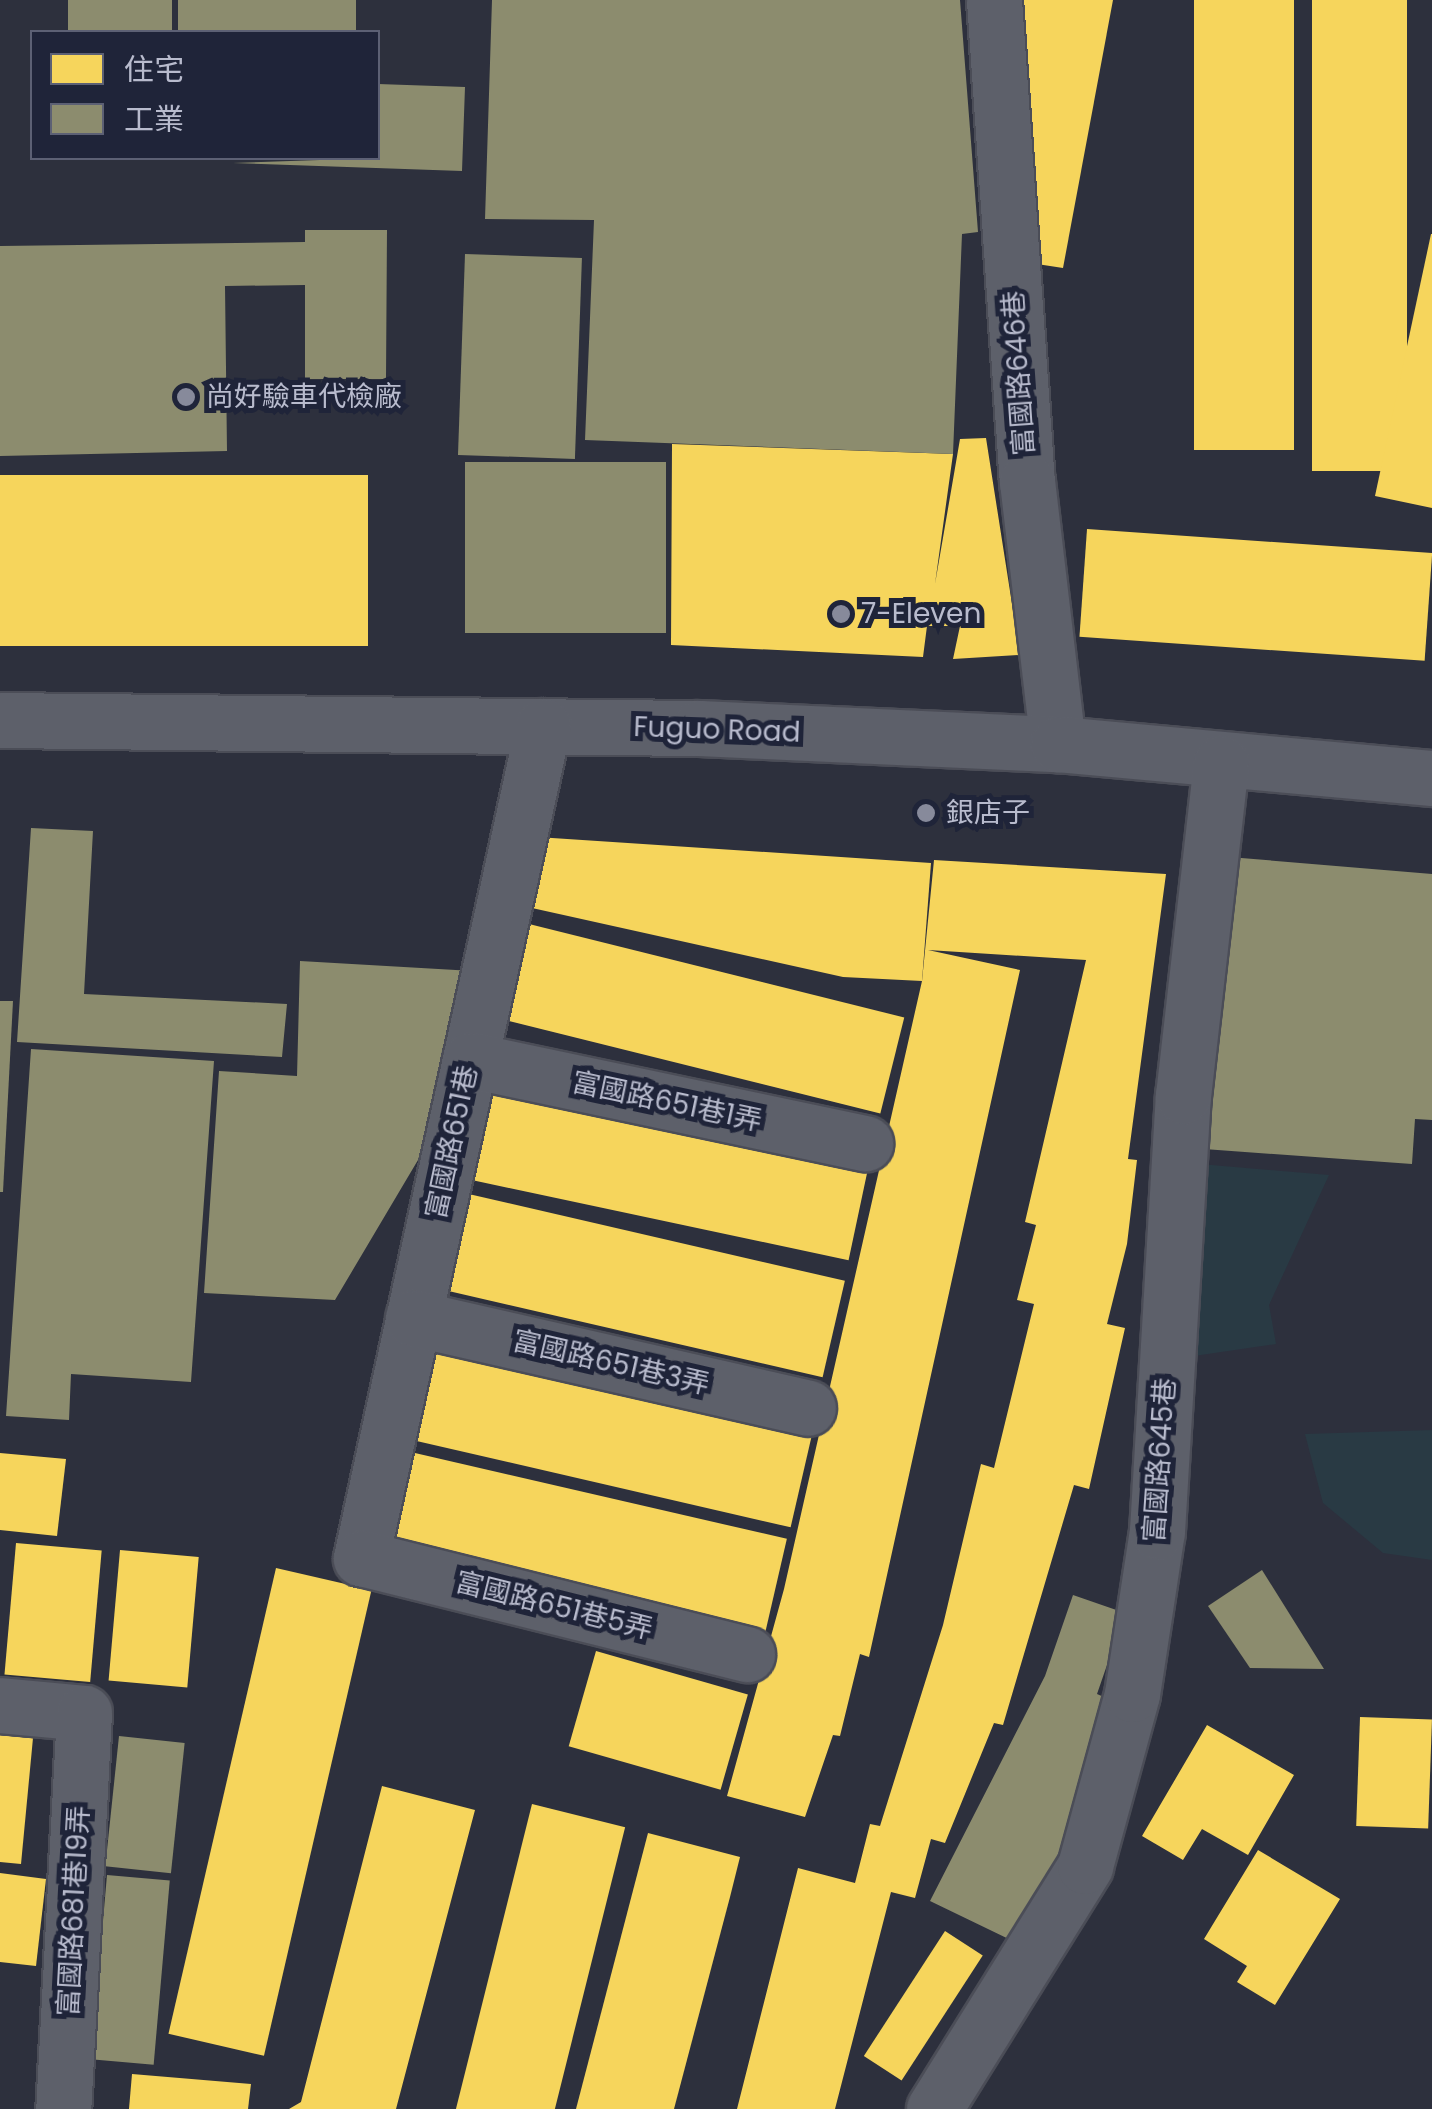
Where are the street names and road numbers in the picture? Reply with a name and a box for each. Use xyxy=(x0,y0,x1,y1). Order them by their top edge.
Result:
street label: 富國路646巷 xyxy=(996,289,1042,457)
street label: Fuguo Road xyxy=(633,710,801,750)
street label: 富國路651巷 xyxy=(419,1062,485,1222)
street label: 富國路651巷1弄 xyxy=(569,1065,765,1139)
street label: 富國路651巷3弄 xyxy=(509,1324,713,1402)
street label: 富國路645巷 xyxy=(1137,1377,1183,1543)
street label: 富國路651巷5弄 xyxy=(452,1565,656,1647)
street label: 富國路681巷19弄 xyxy=(52,1805,96,2017)

